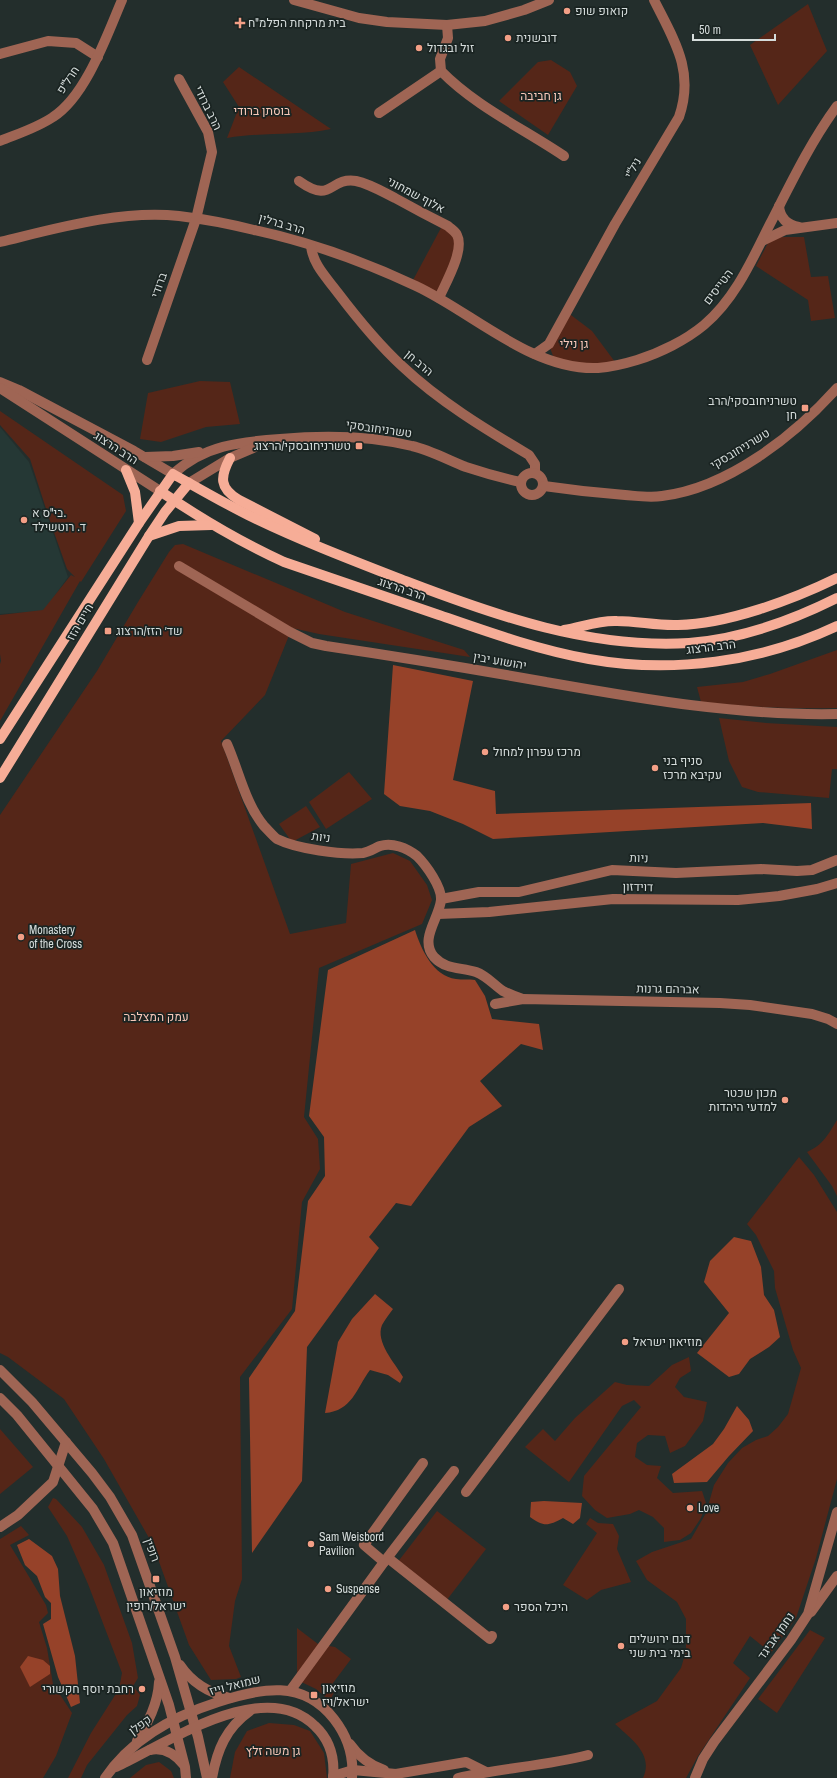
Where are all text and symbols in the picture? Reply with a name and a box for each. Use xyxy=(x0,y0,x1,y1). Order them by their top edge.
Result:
place label: קואופ שופ xyxy=(575,3,628,19)
marker: קואופ שופ xyxy=(562,6,572,16)
place label: בית מרקחת הפלמ"ח xyxy=(248,15,346,31)
scale bar xyxy=(693,16,775,42)
marker: בית מרקחת הפלמ"ח xyxy=(235,18,245,28)
text: 50 m xyxy=(699,22,721,38)
place label: דובשנית xyxy=(516,30,557,46)
marker: דובשנית xyxy=(503,33,513,43)
place label: זול ובגדול xyxy=(427,40,474,56)
marker: זול ובגדול xyxy=(414,43,424,53)
street label: חרל"פ xyxy=(53,63,83,97)
street label: הרב ברודי xyxy=(190,83,226,133)
park label: גן חביבה xyxy=(520,88,562,104)
park label: בוסתן ברודי xyxy=(234,103,291,119)
street label: ניל"י xyxy=(621,155,645,181)
street label: אלוף שמחוני xyxy=(384,173,448,217)
street label: הרב ברלין xyxy=(257,210,307,238)
street label: הטייסים xyxy=(699,266,737,308)
street label: ברודי xyxy=(147,270,171,300)
park label: גן נילי xyxy=(560,336,589,352)
street label: הרב חן xyxy=(401,346,437,380)
place label: טשרניחובסקי/הרב חן xyxy=(708,393,797,423)
marker: טשרניחובסקי/הרב חן xyxy=(800,403,810,413)
street label: טשרניחובסקי xyxy=(345,416,413,442)
street label: טשרניחובסקי xyxy=(707,425,773,473)
street label: הרב הרצוג xyxy=(91,428,141,468)
place label: טשרניחובסקי/הרצוג xyxy=(254,438,351,454)
marker: טשרניחובסקי/הרצוג xyxy=(354,441,364,451)
place label: בי"ס א. ד. רוטשילד xyxy=(32,505,86,535)
marker: בי"ס א. ד. רוטשילד xyxy=(19,515,29,525)
street label: הרב הרצוג xyxy=(376,573,428,605)
street label: חיים הזז xyxy=(63,601,97,643)
place label: שד׳ הזז/הרצוג xyxy=(116,623,182,639)
marker: שד׳ הזז/הרצוג xyxy=(103,626,113,636)
street label: הרב הרצוג xyxy=(685,636,737,658)
street label: יהושוע יבין xyxy=(472,648,528,674)
place label: מרכז עפרון למחול xyxy=(493,744,581,760)
marker: מרכז עפרון למחול xyxy=(480,747,490,757)
place label: סניף בני עקיבא מרכז xyxy=(663,753,722,783)
marker: סניף בני עקיבא מרכז xyxy=(650,763,660,773)
street label: ניות xyxy=(310,828,332,846)
street label: ניות xyxy=(629,850,649,866)
street label: דוידזון xyxy=(622,879,654,895)
place label: Monastery of the Cross xyxy=(29,922,82,952)
marker: Monastery of the Cross xyxy=(16,932,26,942)
street label: אברהם גרנות xyxy=(636,980,700,998)
park label: עמק המצלבה xyxy=(123,1009,189,1025)
place label: מכון שכטר למדעי היהדות xyxy=(709,1085,777,1115)
marker: מכון שכטר למדעי היהדות xyxy=(780,1095,790,1105)
place label: מוזיאון ישראל xyxy=(633,1334,702,1350)
marker: מוזיאון ישראל xyxy=(620,1337,630,1347)
place label: Love xyxy=(698,1500,719,1516)
marker: Love xyxy=(685,1503,695,1513)
place label: Sam Weisbord Pavilion xyxy=(319,1529,384,1559)
street label: רופין xyxy=(140,1536,164,1564)
marker: Sam Weisbord Pavilion xyxy=(306,1539,316,1549)
marker: מוזיאון ישראל/רופין xyxy=(151,1574,161,1584)
place label: Suspense xyxy=(336,1581,380,1597)
place label: מוזיאון ישראל/רופין xyxy=(126,1584,186,1614)
marker: Suspense xyxy=(323,1584,333,1594)
place label: היכל הספר xyxy=(514,1599,568,1615)
marker: היכל הספר xyxy=(501,1602,511,1612)
street label: נחמן אביגד xyxy=(754,1609,798,1663)
place label: דגם ירושלים בימי בית שני xyxy=(629,1631,691,1661)
marker: דגם ירושלים בימי בית שני xyxy=(616,1641,626,1651)
street label: שמואל וייז xyxy=(208,1671,262,1699)
place label: מוזיאון ישראל/ויז xyxy=(322,1680,369,1710)
place label: רחבת יוסף חקשורי xyxy=(42,1681,134,1697)
marker: רחבת יוסף חקשורי xyxy=(137,1684,147,1694)
marker: מוזיאון ישראל/ויז xyxy=(309,1690,319,1700)
street label: קפלן xyxy=(125,1711,155,1739)
park label: גן משה זלץ xyxy=(246,1743,301,1759)

